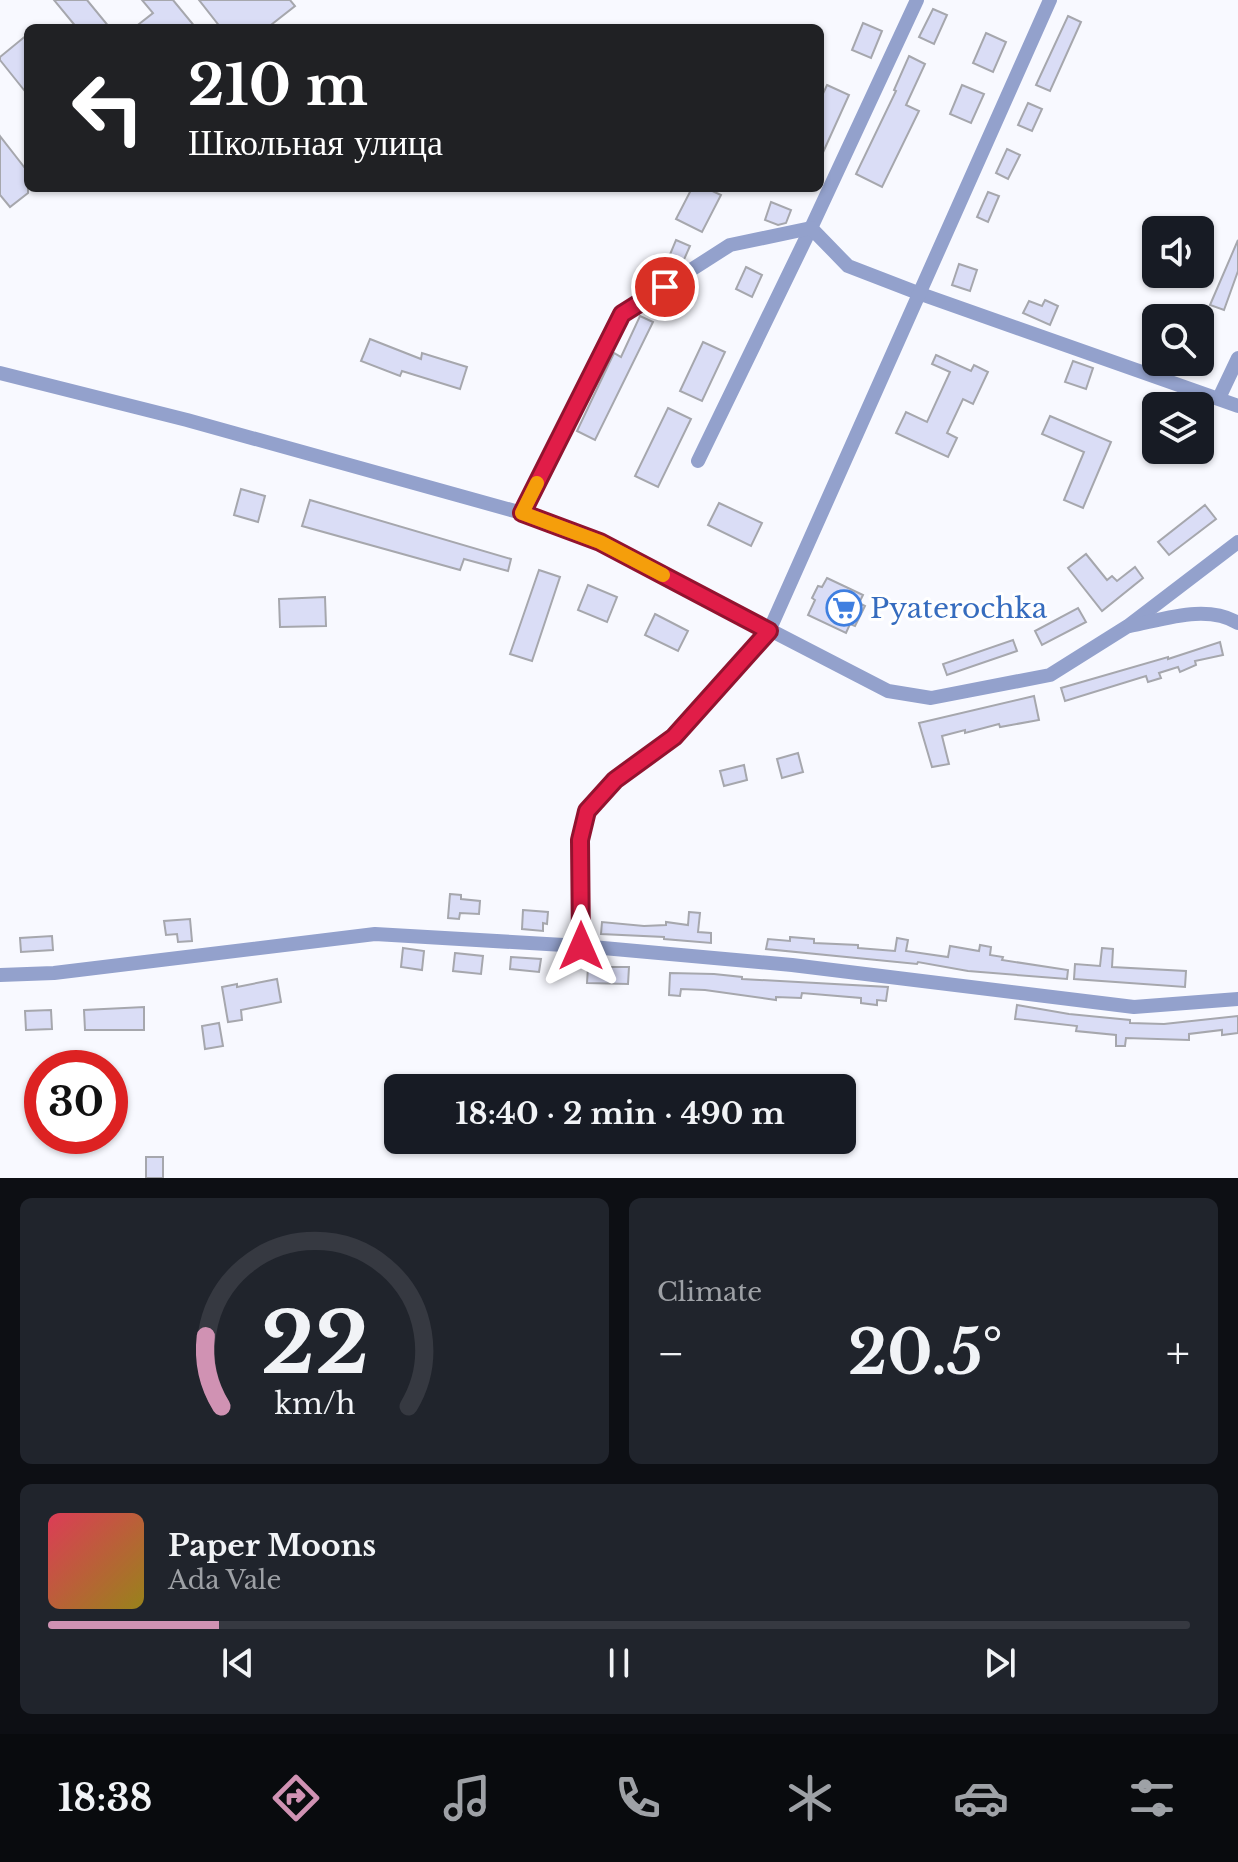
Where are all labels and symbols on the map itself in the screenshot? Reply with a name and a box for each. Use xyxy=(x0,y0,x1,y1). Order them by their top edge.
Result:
pin xyxy=(631,253,699,321)
supermarket icon: Pyaterochka xyxy=(825,589,863,627)
place label: Pyaterochka xyxy=(870,591,1048,626)
position arrow xyxy=(539,904,623,988)
speed limit sign: 30 xyxy=(24,1050,128,1154)

